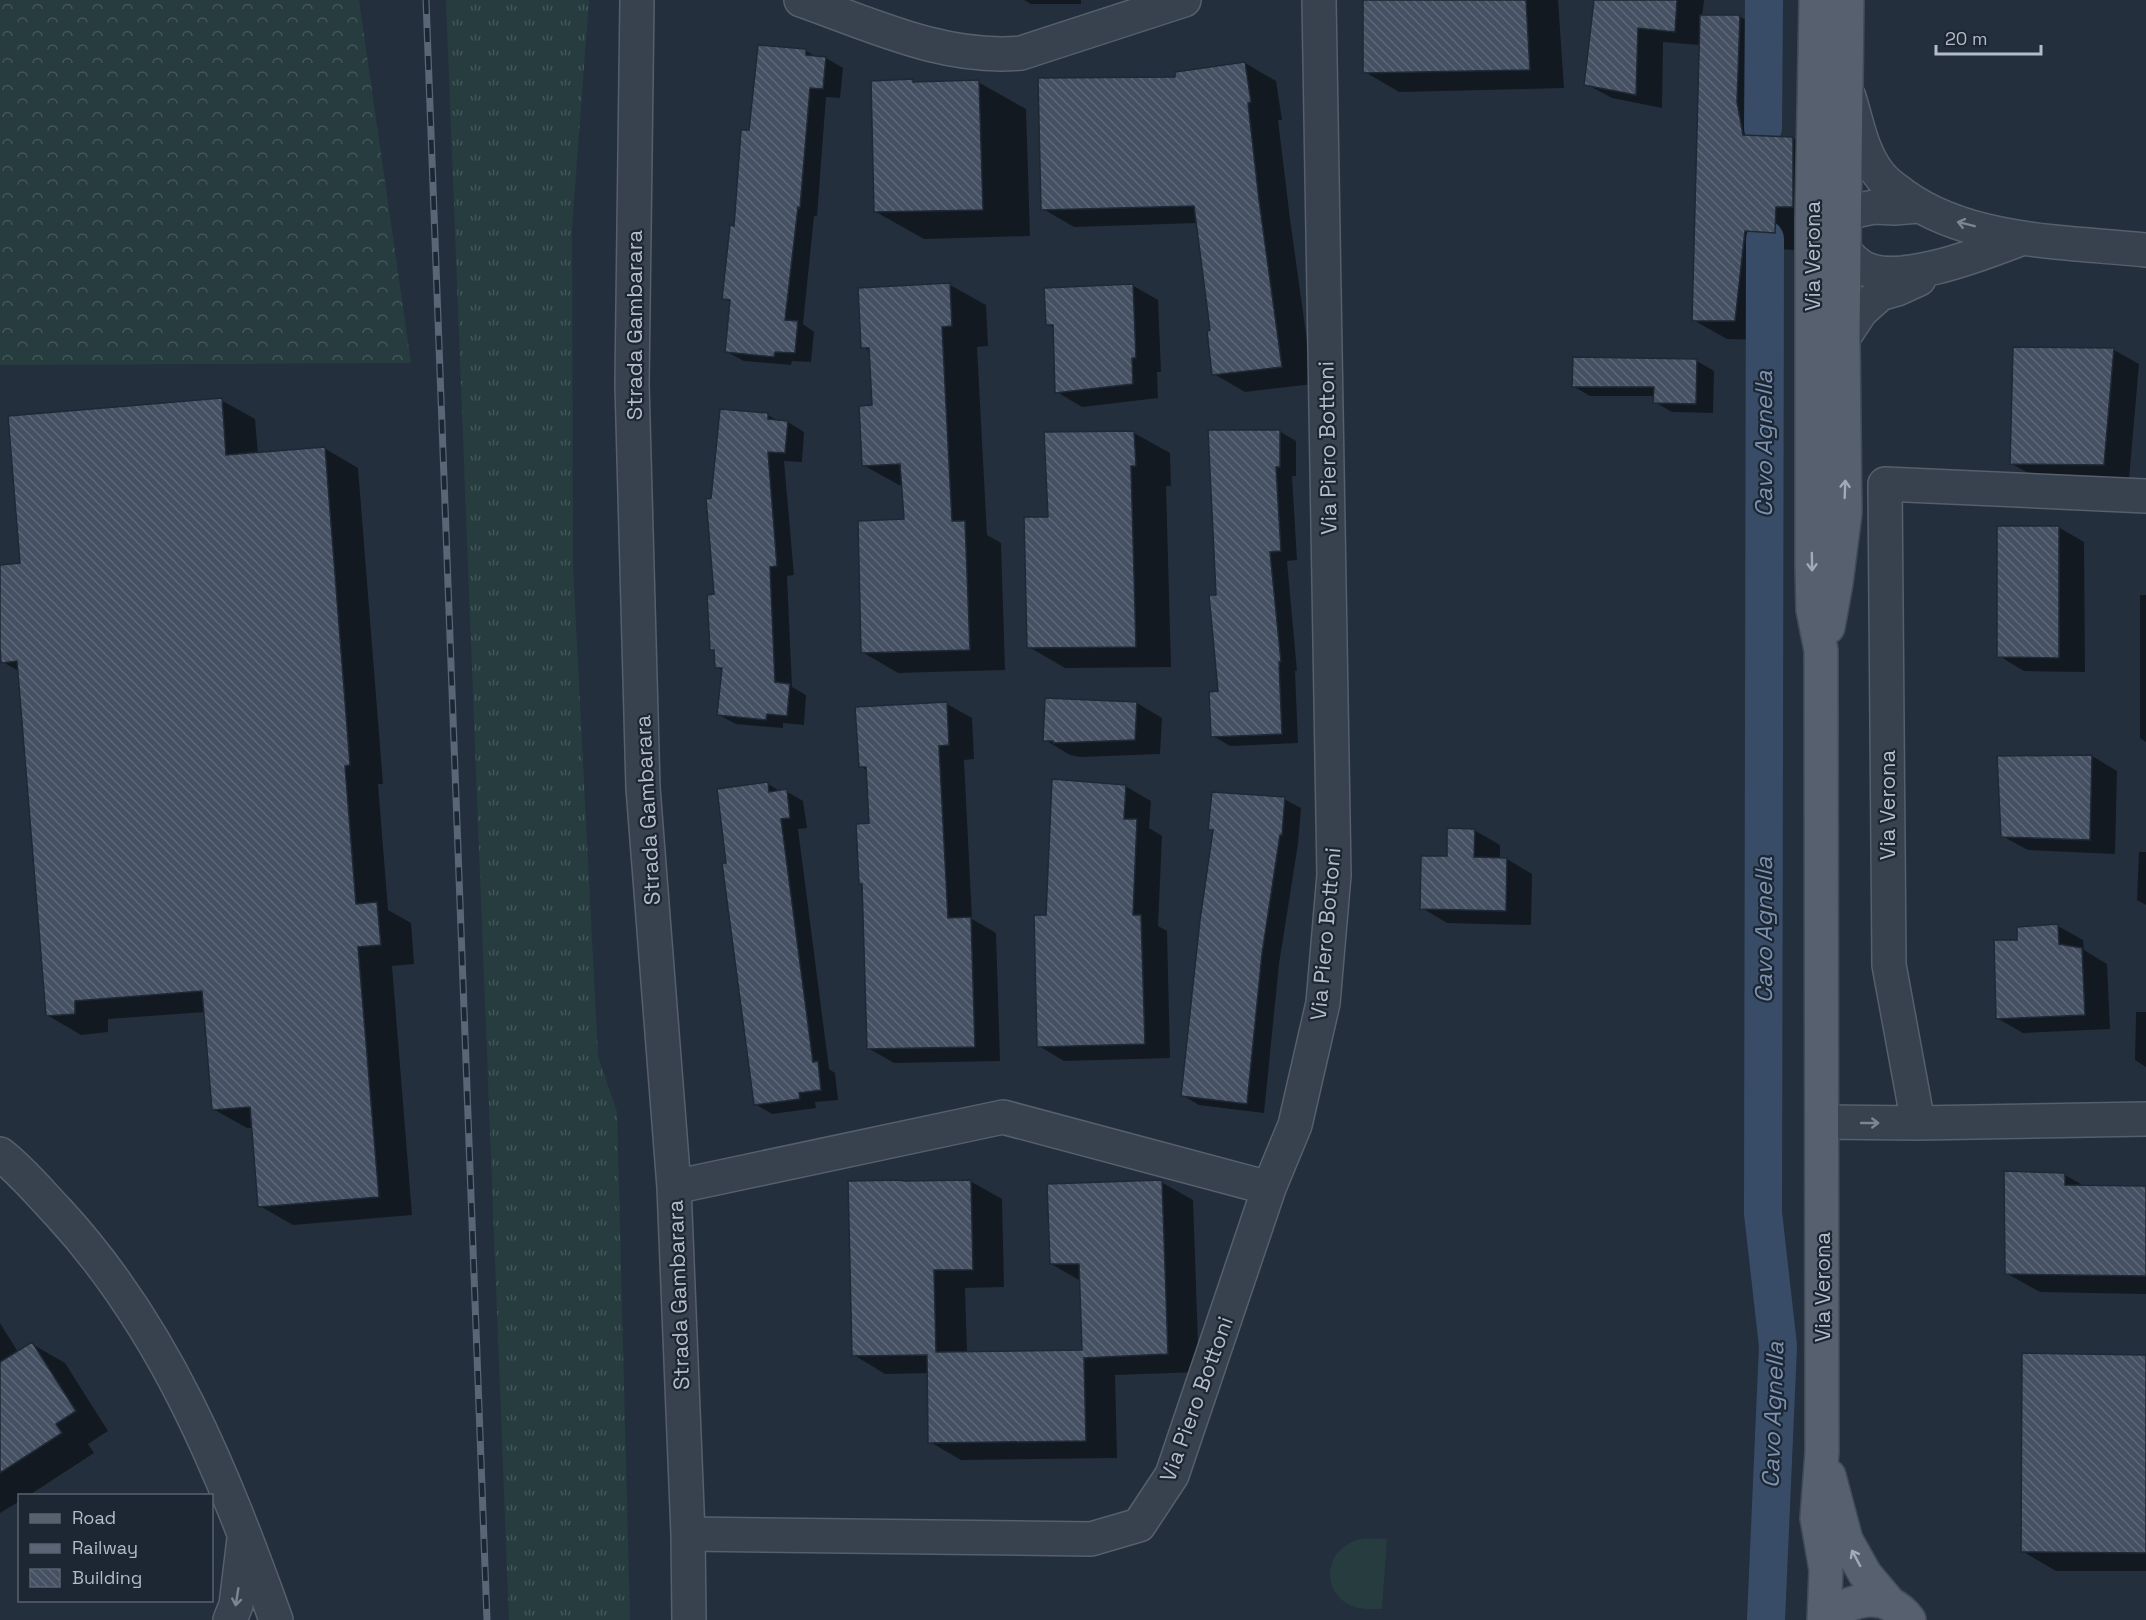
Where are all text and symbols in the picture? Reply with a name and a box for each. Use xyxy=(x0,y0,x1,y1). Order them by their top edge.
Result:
scale bar xyxy=(1936,18,2041,56)
text: 20 m xyxy=(1945,27,1988,50)
street label: Via Verona xyxy=(1798,200,1826,311)
one-way arrow xyxy=(1957,218,1976,230)
street label: Strada Gambarara xyxy=(620,229,648,420)
street label: Via Piero Bottoni xyxy=(1311,361,1343,535)
water label: Cavo Agnella xyxy=(1748,370,1779,517)
one-way arrow xyxy=(1840,479,1851,499)
one-way arrow xyxy=(1806,552,1818,572)
street label: Strada Gambarara xyxy=(628,714,666,906)
street label: Via Verona xyxy=(1873,749,1901,860)
street label: Via Piero Bottoni xyxy=(1303,846,1347,1022)
water label: Cavo Agnella xyxy=(1748,856,1779,1003)
one-way arrow xyxy=(1860,1117,1880,1129)
street label: Strada Gambarara xyxy=(661,1199,695,1391)
street label: Via Verona xyxy=(1808,1231,1836,1342)
street label: Via Piero Bottoni xyxy=(1153,1312,1239,1486)
water label: Cavo Agnella xyxy=(1754,1341,1791,1489)
legend xyxy=(18,1494,213,1602)
text: Road xyxy=(72,1506,116,1529)
text: Railway xyxy=(72,1536,138,1559)
one-way arrow xyxy=(1850,1550,1862,1567)
text: Building xyxy=(72,1566,142,1589)
one-way arrow xyxy=(231,1587,242,1606)

